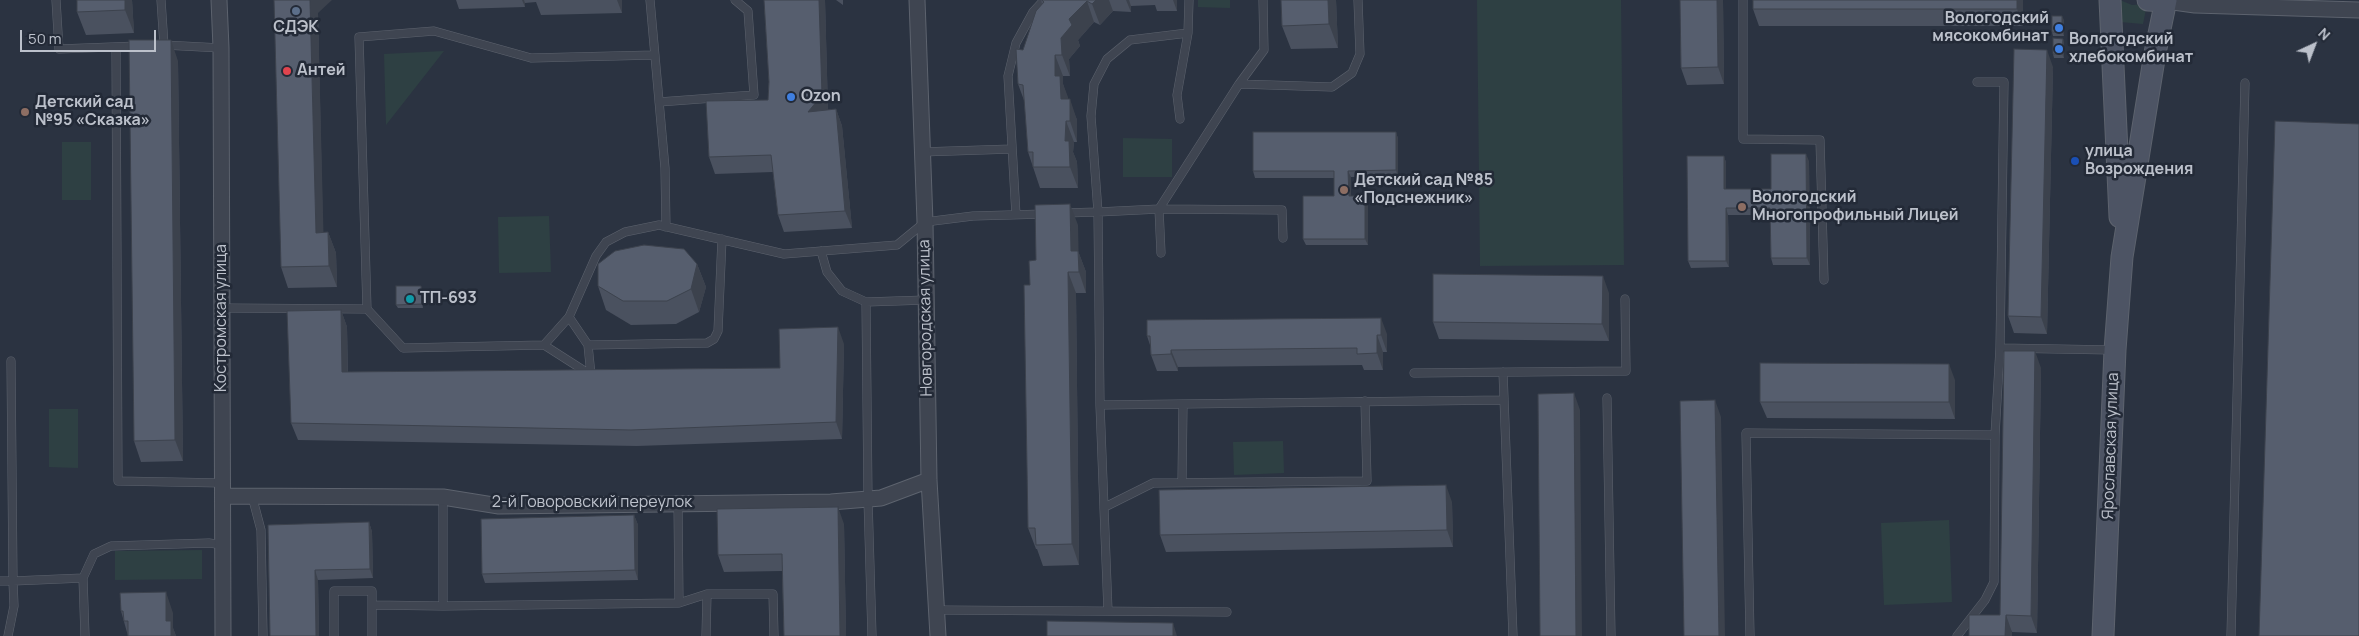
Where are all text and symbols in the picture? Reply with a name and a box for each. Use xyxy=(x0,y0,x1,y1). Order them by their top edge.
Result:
marker: СДЭК xyxy=(290,5,302,17)
place label: Вологодский мясокомбинат xyxy=(1932,9,2049,47)
place label: СДЭК xyxy=(273,18,319,38)
scale bar xyxy=(22,20,159,52)
north arrow xyxy=(2289,20,2339,70)
marker: Вологодский мясокомбинат xyxy=(2053,22,2065,34)
text: N xyxy=(2314,23,2335,44)
text: 50 m xyxy=(28,28,62,49)
place label: Вологодский хлебокомбинат xyxy=(2069,30,2193,68)
marker: Вологодский хлебокомбинат xyxy=(2053,43,2065,55)
place label: Антей xyxy=(297,61,346,81)
marker: Антей xyxy=(281,65,293,77)
place label: Ozon xyxy=(801,87,841,107)
marker: Ozon xyxy=(785,91,797,103)
place label: Детский сад №95 «Сказка» xyxy=(35,93,150,131)
marker: Детский сад №95 «Сказка» xyxy=(19,106,31,118)
place label: улица Возрождения xyxy=(2085,142,2193,180)
marker: улица Возрождения xyxy=(2069,155,2081,167)
place label: Детский сад №85 «Подснежник» xyxy=(1354,171,1493,209)
marker: Детский сад №85 «Подснежник» xyxy=(1338,184,1350,196)
place label: Вологодский Многопрофильный Лицей xyxy=(1752,188,1959,226)
marker: Вологодский Многопрофильный Лицей xyxy=(1736,201,1748,213)
street label: Новгородская улица xyxy=(915,239,937,397)
street label: Костромская улица xyxy=(212,244,232,392)
place label: ТП-693 xyxy=(420,289,477,309)
marker: ТП-693 xyxy=(404,293,416,305)
street label: Ярославская улица xyxy=(2099,372,2123,520)
street label: 2-й Говоровский переулок xyxy=(492,493,692,513)

